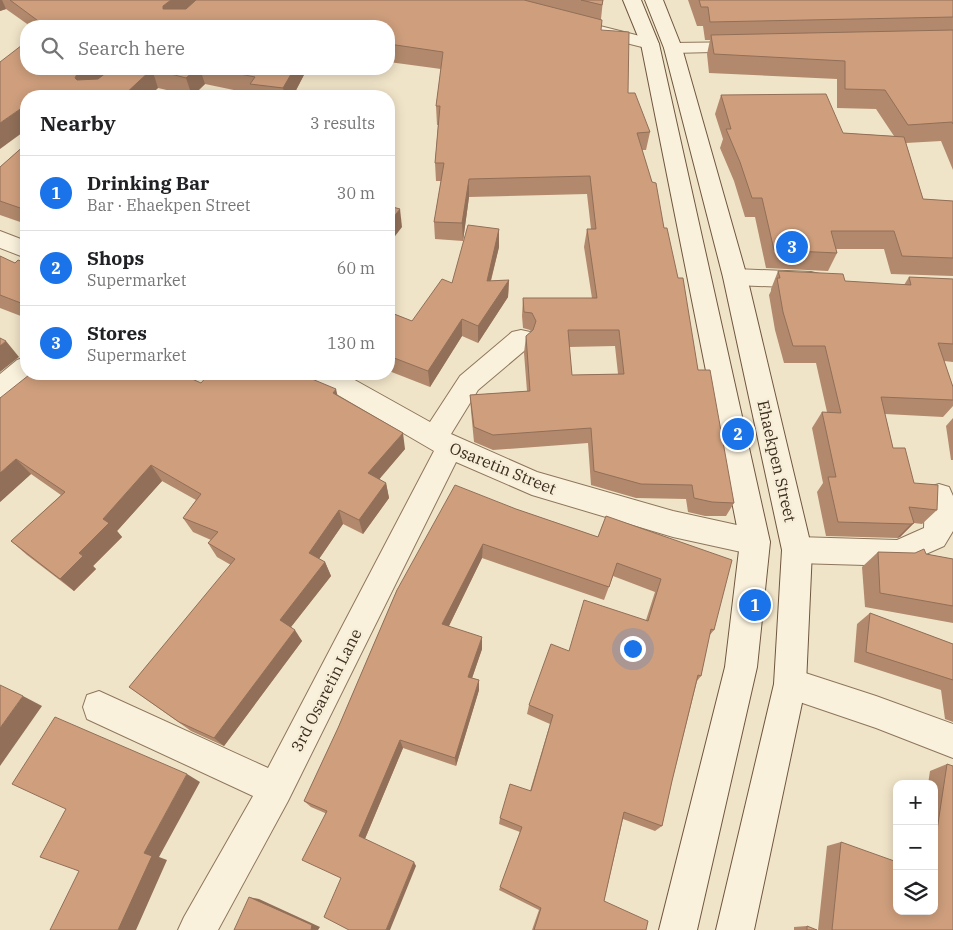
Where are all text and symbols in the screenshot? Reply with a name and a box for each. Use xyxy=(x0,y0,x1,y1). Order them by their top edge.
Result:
search box xyxy=(20,20,395,75)
icon: search xyxy=(38,34,66,62)
text: Search here xyxy=(78,36,185,60)
text: Nearby xyxy=(40,109,116,137)
text: 3 results xyxy=(310,113,375,133)
text: Drinking Bar xyxy=(87,171,209,195)
text: 1 xyxy=(51,183,61,203)
text: 30 m xyxy=(337,183,375,203)
text: Bar · Ehaekpen Street xyxy=(87,195,250,215)
pin: 3 xyxy=(776,228,808,266)
text: Shops xyxy=(87,246,144,270)
text: 2 xyxy=(51,258,61,278)
text: 60 m xyxy=(337,258,375,278)
text: Supermarket xyxy=(87,270,186,290)
text: Stores xyxy=(87,321,147,345)
text: 3 xyxy=(51,333,61,353)
text: 130 m xyxy=(327,333,375,353)
text: Supermarket xyxy=(87,345,186,365)
street label: Ehaekpen Street xyxy=(753,398,801,524)
pin: 2 xyxy=(722,415,754,453)
street label: Osaretin Street xyxy=(447,438,560,499)
pin: 1 xyxy=(739,586,771,624)
street label: 3rd Osaretin Lane xyxy=(286,625,366,755)
your location xyxy=(620,636,646,662)
map controls xyxy=(893,780,938,915)
button: + xyxy=(893,780,938,825)
button: − xyxy=(893,825,938,870)
button: layers xyxy=(893,870,938,915)

